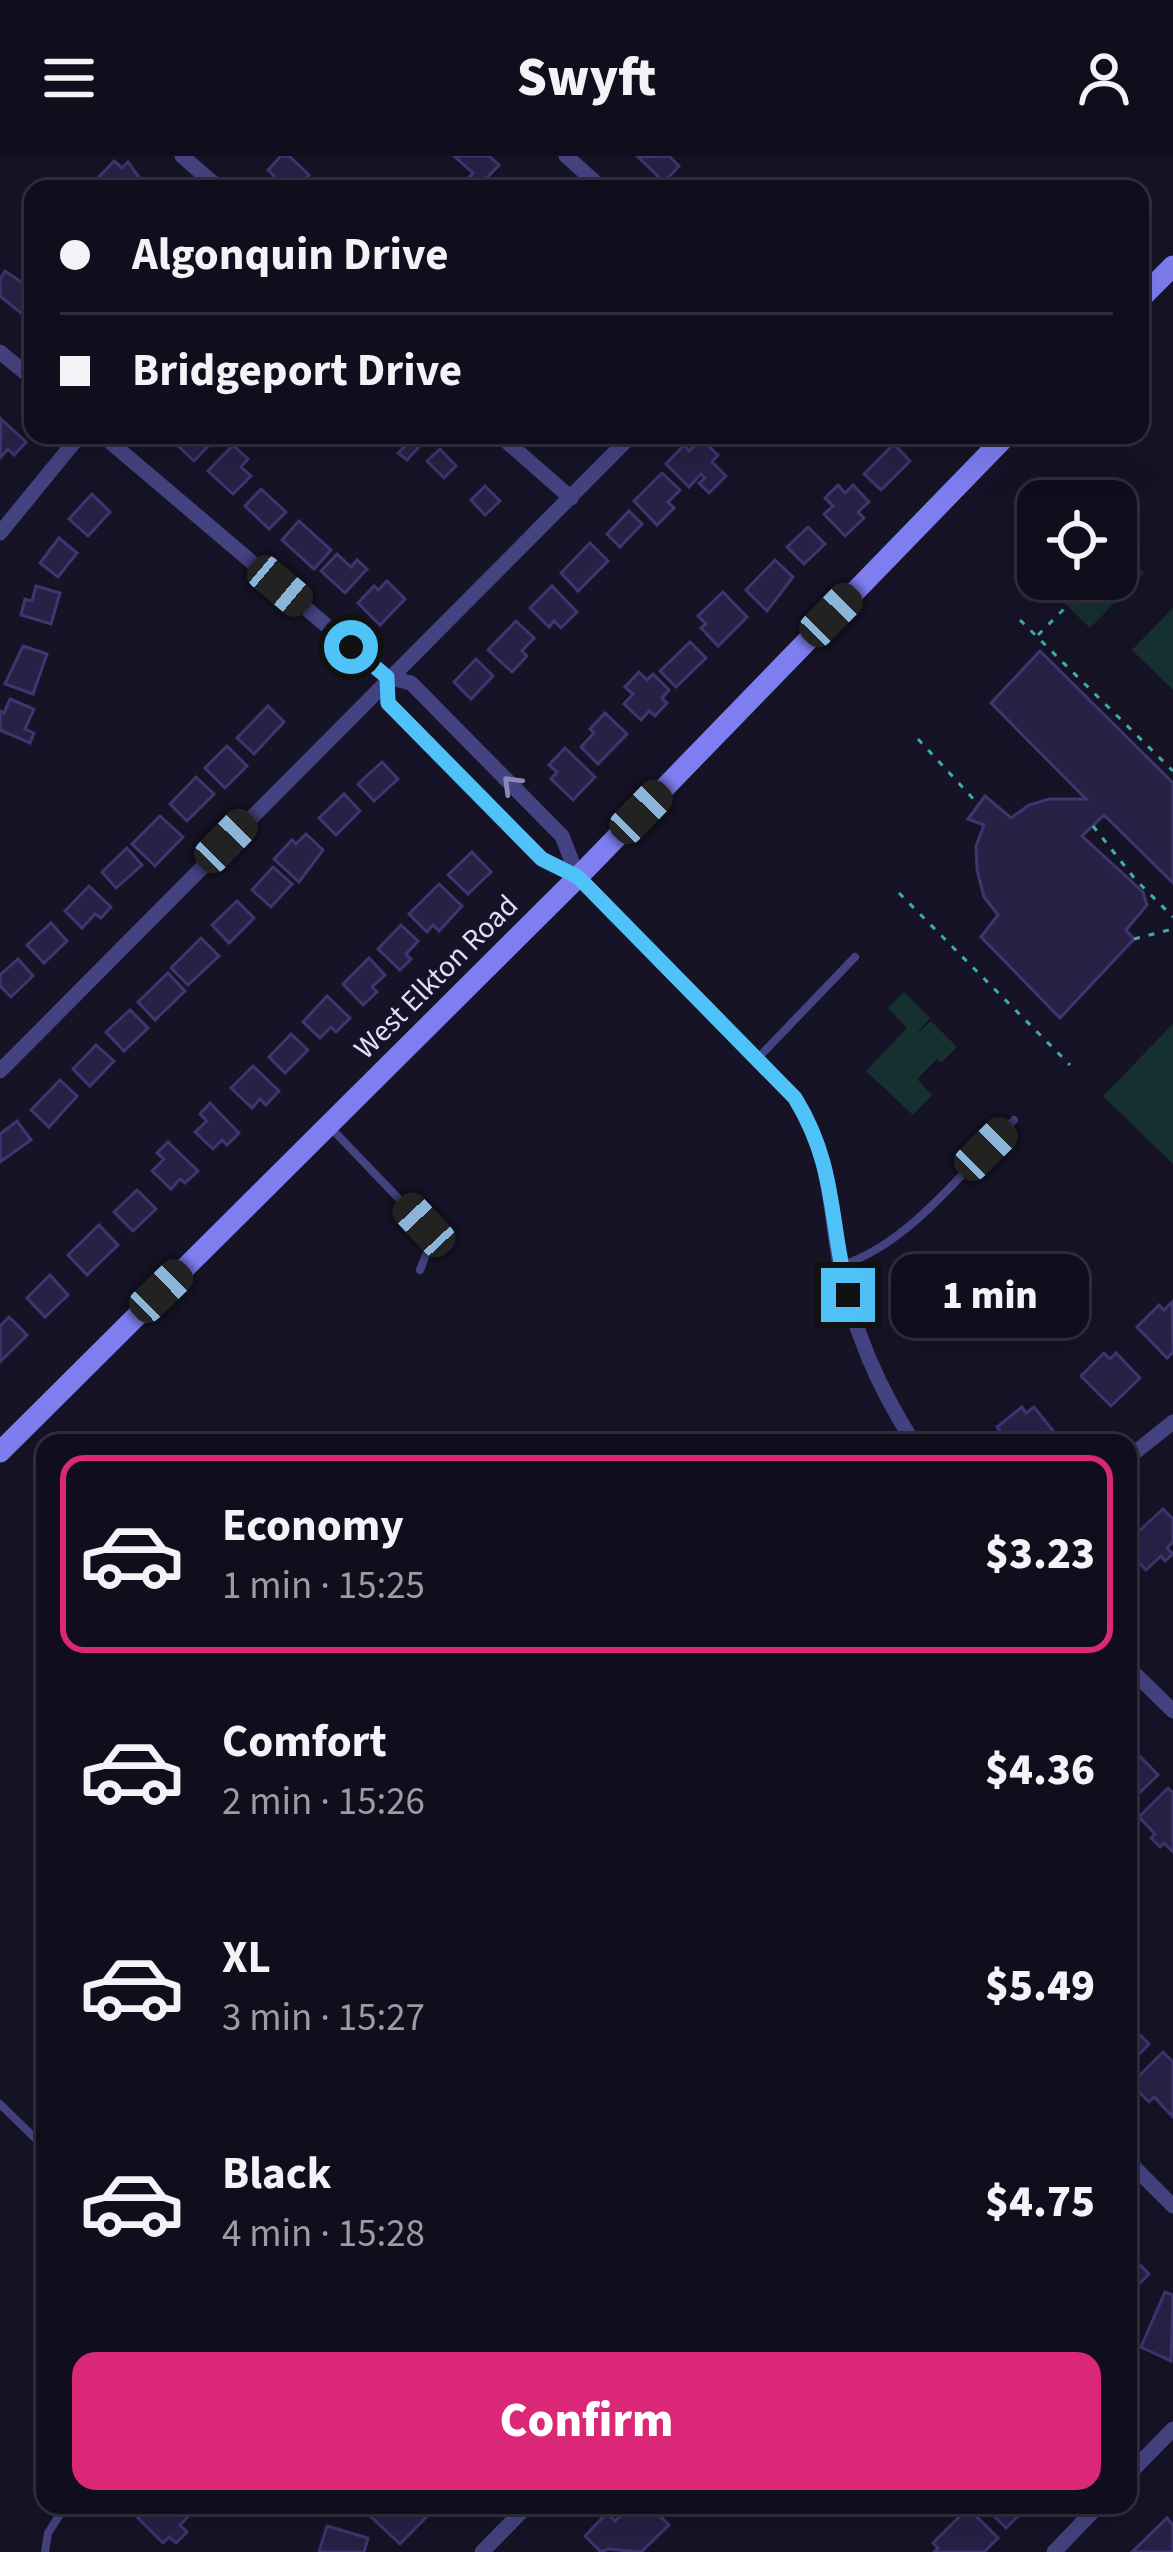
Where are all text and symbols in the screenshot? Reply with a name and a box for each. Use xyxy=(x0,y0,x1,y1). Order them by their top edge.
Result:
text: Swyft xyxy=(517,40,656,117)
icon: menu xyxy=(36,45,102,111)
icon: person xyxy=(1071,45,1137,111)
text: Algonquin Drive xyxy=(132,223,448,287)
text: Bridgeport Drive xyxy=(132,339,462,403)
map controls xyxy=(1017,480,1137,600)
button: locate xyxy=(1017,480,1137,600)
car xyxy=(241,549,319,623)
car xyxy=(793,577,869,653)
route start xyxy=(324,620,378,674)
car xyxy=(603,774,679,850)
one-way arrow xyxy=(503,776,525,798)
car xyxy=(188,803,264,879)
street label: West Elkton Road xyxy=(344,885,528,1069)
car xyxy=(948,1111,1024,1187)
car xyxy=(386,1186,462,1264)
car xyxy=(123,1253,199,1329)
callout: 1 min xyxy=(890,1253,1088,1337)
route end xyxy=(821,1268,875,1322)
text: 1 min xyxy=(942,1268,1038,1324)
text: Economy xyxy=(222,1494,404,1558)
icon: car xyxy=(78,1500,186,1608)
text: $3.23 xyxy=(985,1522,1095,1586)
text: 1 min · 15:25 xyxy=(222,1558,425,1614)
text: Comfort xyxy=(222,1710,387,1774)
icon: car xyxy=(78,1716,186,1824)
text: $4.36 xyxy=(985,1738,1095,1802)
text: 2 min · 15:26 xyxy=(222,1774,425,1830)
text: XL xyxy=(222,1926,271,1990)
icon: car xyxy=(78,1932,186,2040)
text: $5.49 xyxy=(985,1954,1095,2018)
text: 3 min · 15:27 xyxy=(222,1990,425,2046)
text: Black xyxy=(222,2142,332,2206)
icon: car xyxy=(78,2148,186,2256)
text: $4.75 xyxy=(985,2170,1095,2234)
text: 4 min · 15:28 xyxy=(222,2206,425,2262)
button: Confirm xyxy=(72,2352,1101,2490)

